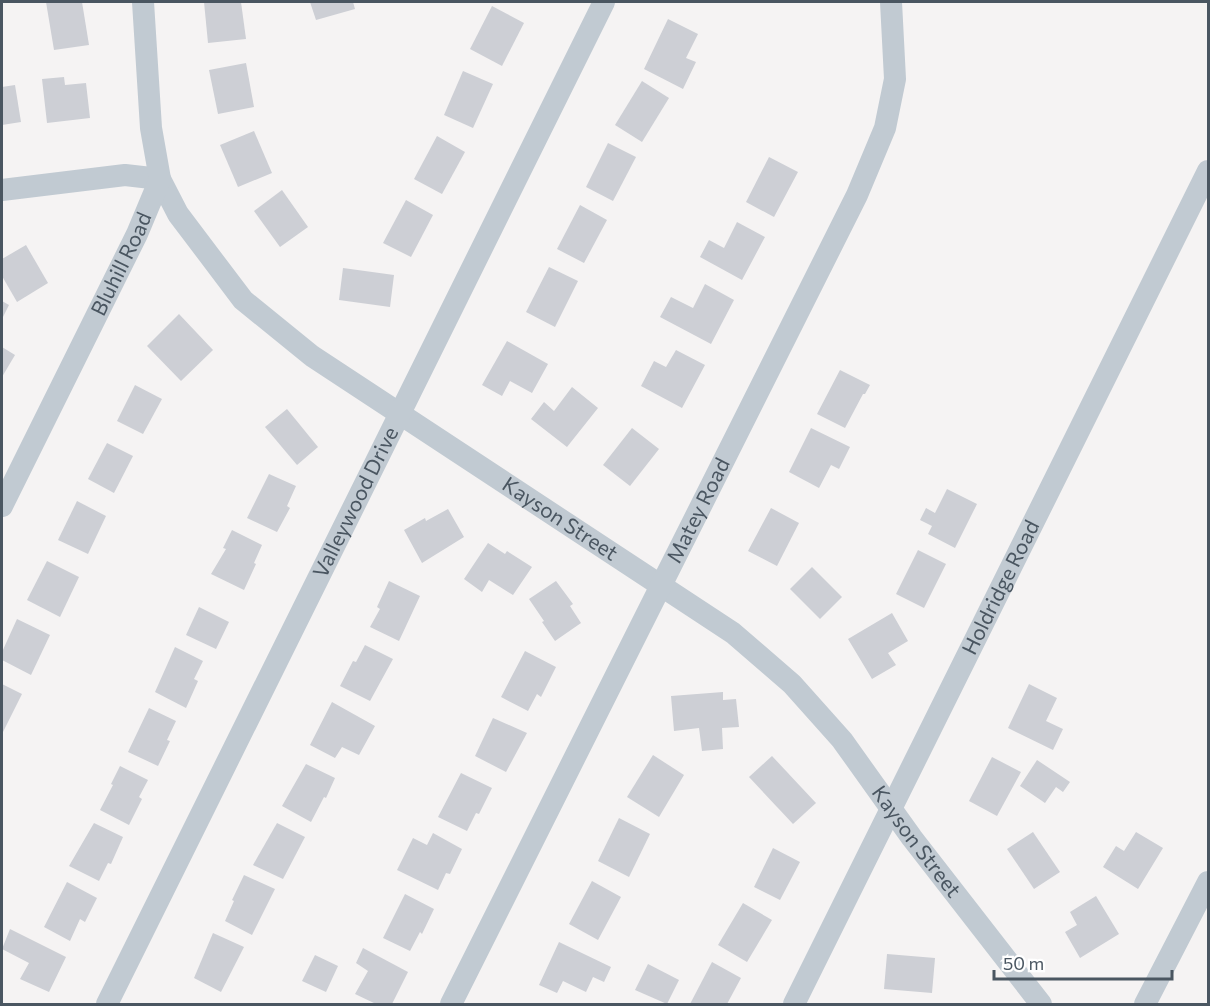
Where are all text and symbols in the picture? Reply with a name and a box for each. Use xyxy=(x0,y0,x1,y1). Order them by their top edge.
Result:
street label: Bluhill Road xyxy=(85,208,156,319)
street label: Valleywood Drive xyxy=(307,422,402,581)
street label: Matey Road xyxy=(660,453,734,567)
street label: Kayson Street xyxy=(498,471,623,565)
street label: Holdridge Road xyxy=(956,515,1044,658)
street label: Kayson Street xyxy=(867,780,967,902)
scale bar xyxy=(994,943,1172,981)
text: 50 m xyxy=(1003,952,1044,974)

